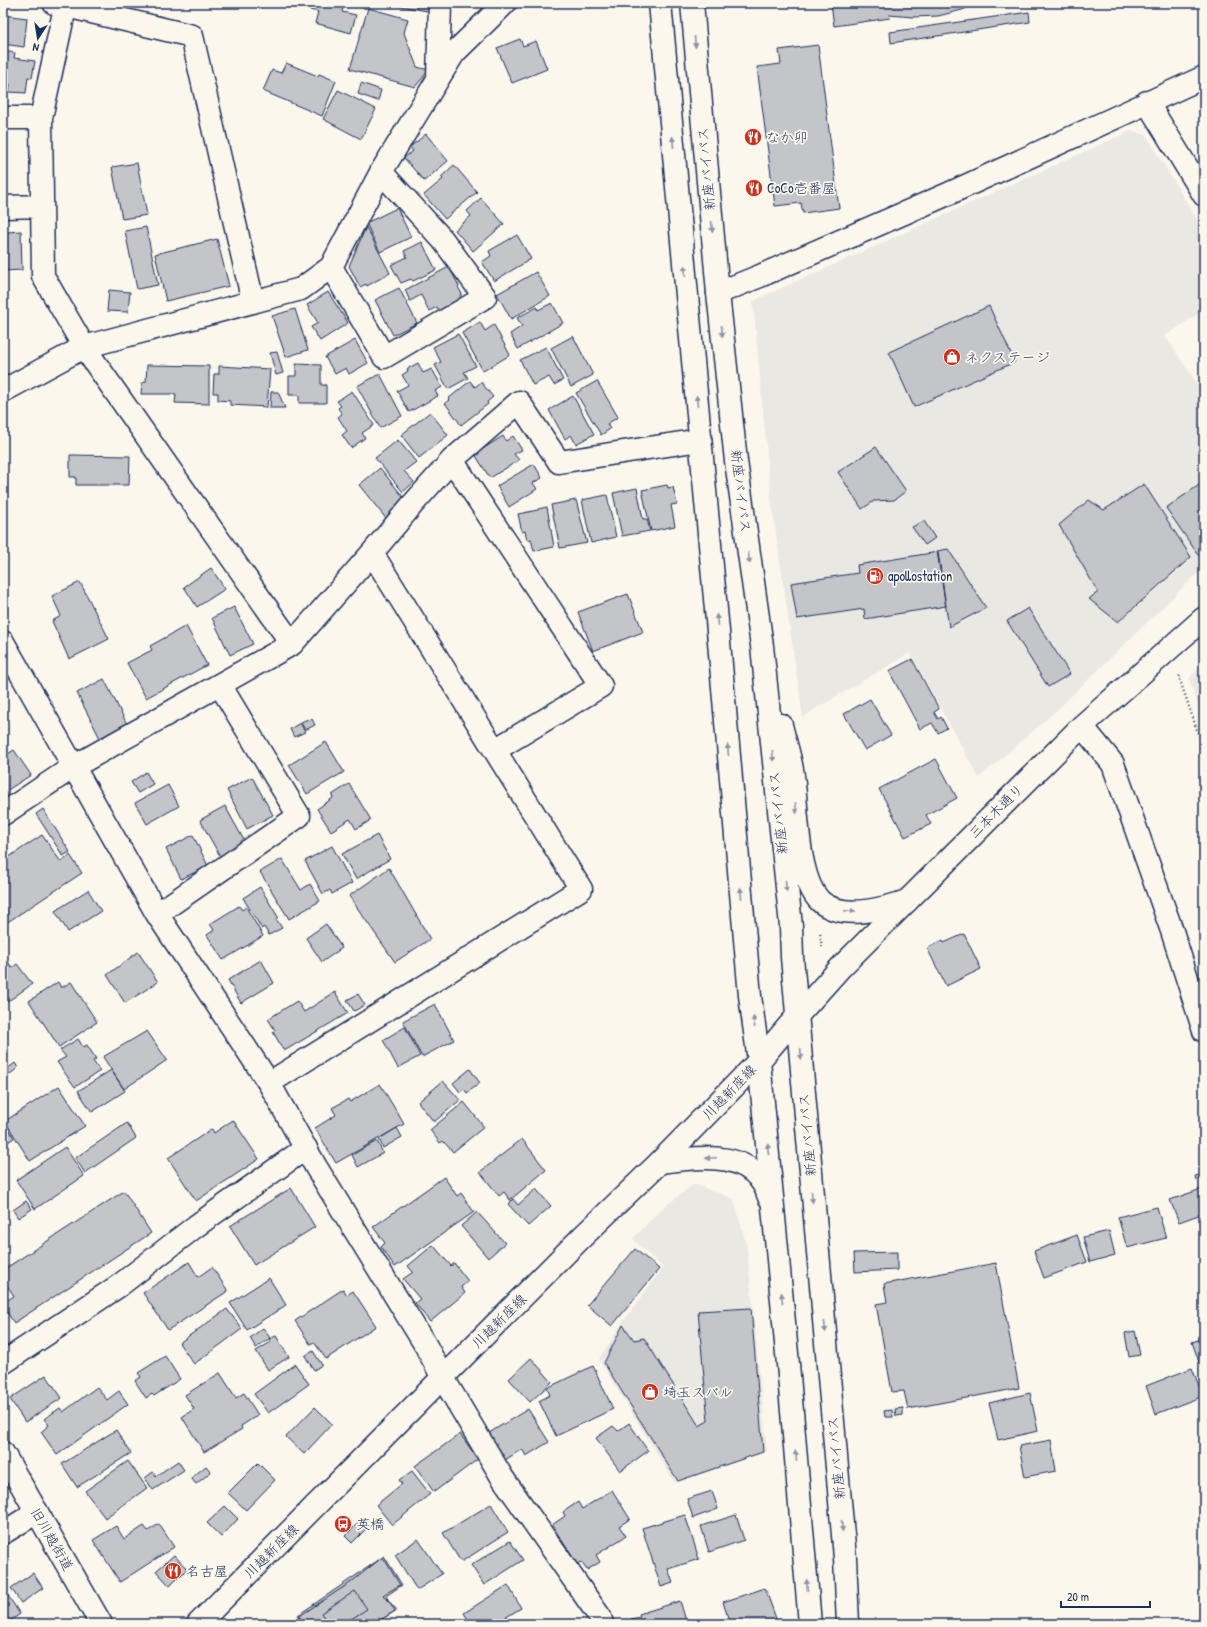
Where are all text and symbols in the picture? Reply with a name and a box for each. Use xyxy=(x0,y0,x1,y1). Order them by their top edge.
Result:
north arrow xyxy=(18,18,58,58)
one-way arrow xyxy=(692,36,699,48)
text: N xyxy=(31,40,40,55)
street label: 新座バイパス xyxy=(692,127,719,212)
restaurant icon: なか卯 xyxy=(743,127,763,147)
place label: なか卯 xyxy=(766,127,808,146)
one-way arrow xyxy=(670,136,676,148)
restaurant icon: CoCo壱番屋 xyxy=(744,178,764,198)
place label: CoCo壱番屋 xyxy=(767,178,836,197)
one-way arrow xyxy=(708,221,715,233)
one-way arrow xyxy=(682,265,688,277)
one-way arrow xyxy=(719,325,725,337)
shop icon: ネクステージ xyxy=(942,347,962,367)
place label: ネクステージ xyxy=(965,347,1050,366)
one-way arrow xyxy=(693,395,700,407)
street label: 新座バイパス xyxy=(727,448,756,534)
one-way arrow xyxy=(746,552,752,564)
fuel station icon: apollostation xyxy=(865,566,885,586)
place label: apollostation xyxy=(888,566,952,586)
one-way arrow xyxy=(714,614,721,626)
one-way arrow xyxy=(725,744,732,756)
one-way arrow xyxy=(770,750,776,762)
street label: 新座バイパス xyxy=(764,770,791,856)
street label: 三本木通り xyxy=(964,779,1027,842)
one-way arrow xyxy=(793,801,800,814)
one-way arrow xyxy=(783,880,789,892)
one-way arrow xyxy=(738,887,745,899)
one-way arrow xyxy=(844,908,857,914)
one-way arrow xyxy=(751,1016,757,1029)
one-way arrow xyxy=(798,1048,804,1060)
street label: 川越新座線 xyxy=(697,1060,760,1123)
street label: 新座バイパス xyxy=(793,1093,820,1178)
one-way arrow xyxy=(764,1143,771,1155)
one-way arrow xyxy=(704,1155,717,1161)
one-way arrow xyxy=(809,1191,816,1203)
street label: 川越新座線 xyxy=(467,1289,530,1352)
one-way arrow xyxy=(779,1292,786,1304)
one-way arrow xyxy=(822,1321,828,1333)
shop icon: 埼玉スバル xyxy=(640,1382,660,1402)
place label: 埼玉スバル xyxy=(663,1382,733,1401)
street label: 新座バイパス xyxy=(822,1416,849,1501)
one-way arrow xyxy=(793,1450,800,1462)
street label: 旧川越街道 xyxy=(27,1504,78,1574)
bus stop icon: 英橋 xyxy=(333,1514,353,1534)
place label: 英橋 xyxy=(356,1514,384,1533)
street label: 川越新座線 xyxy=(239,1519,302,1582)
one-way arrow xyxy=(839,1520,845,1532)
restaurant icon: 名古屋 xyxy=(163,1561,183,1581)
place label: 名古屋 xyxy=(186,1561,228,1580)
one-way arrow xyxy=(803,1579,810,1591)
scale bar xyxy=(1061,1583,1150,1609)
text: 20 m xyxy=(1067,1588,1089,1605)

